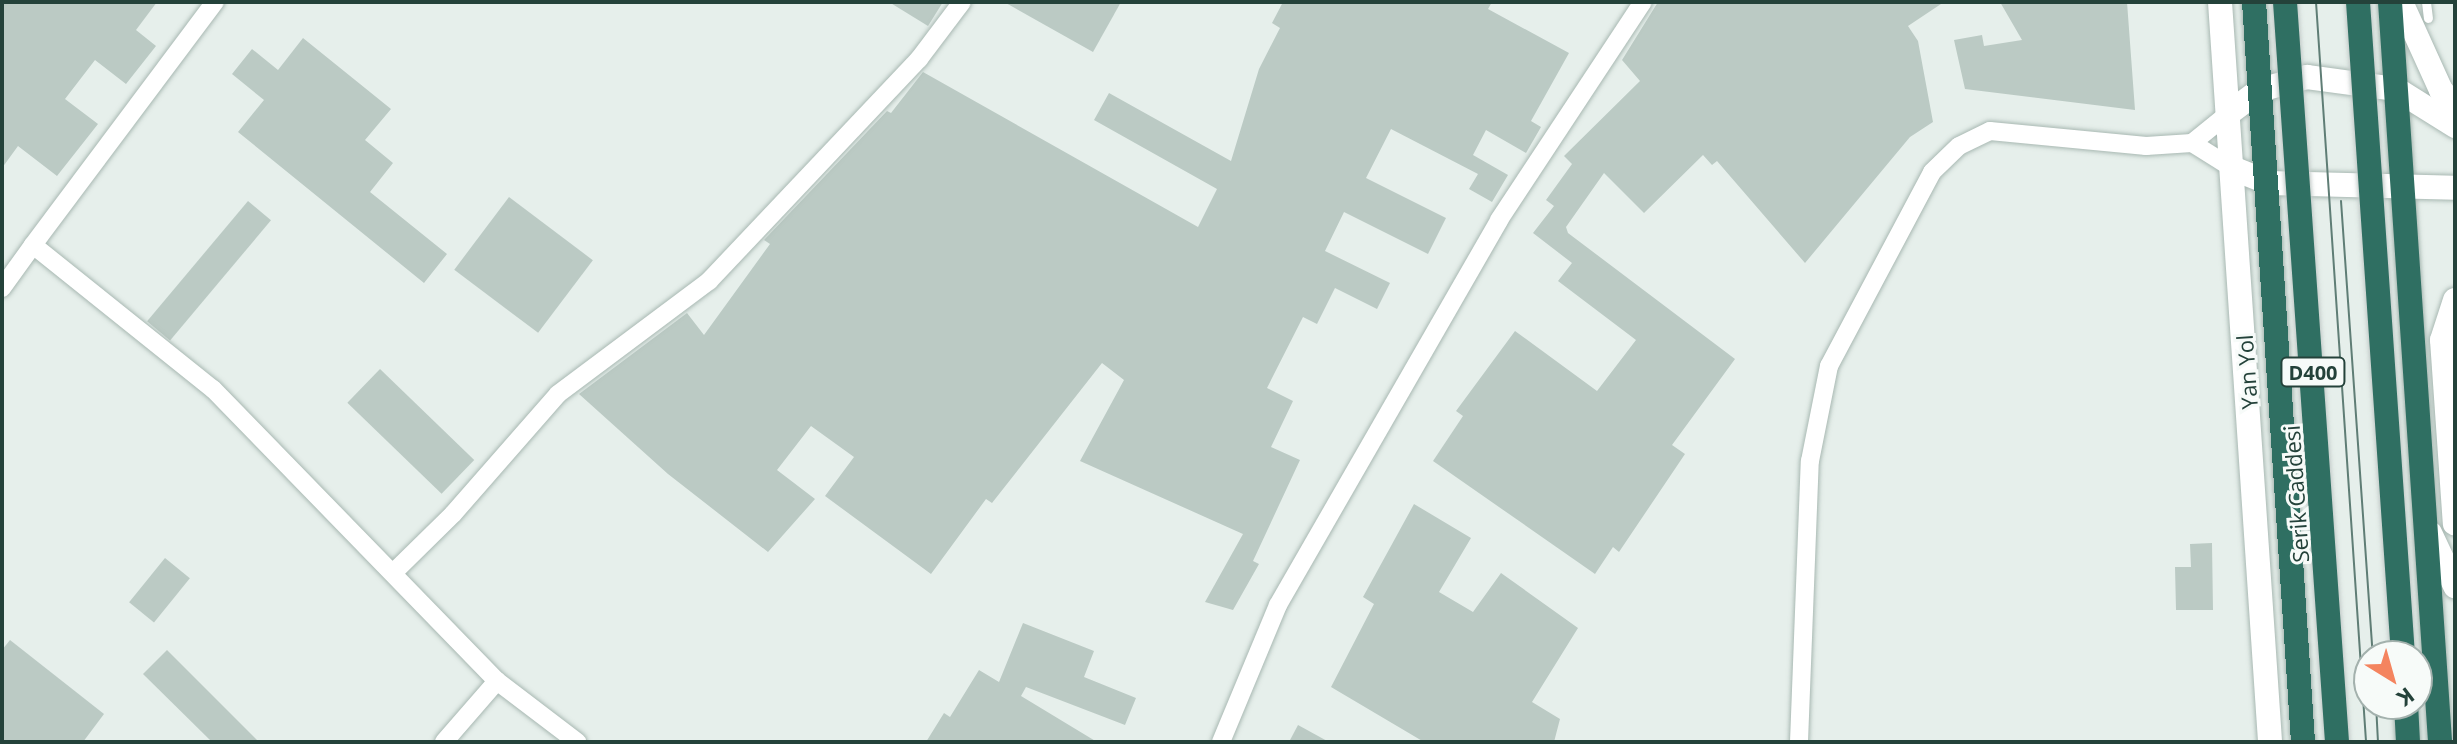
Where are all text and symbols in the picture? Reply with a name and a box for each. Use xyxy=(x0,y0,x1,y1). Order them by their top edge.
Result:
street label: Yan Yol xyxy=(2231,334,2263,410)
road number: D400 xyxy=(2279,356,2347,388)
street label: Serik Caddesi xyxy=(2278,424,2314,564)
north arrow xyxy=(2353,640,2433,720)
text: K xyxy=(2391,681,2421,714)

